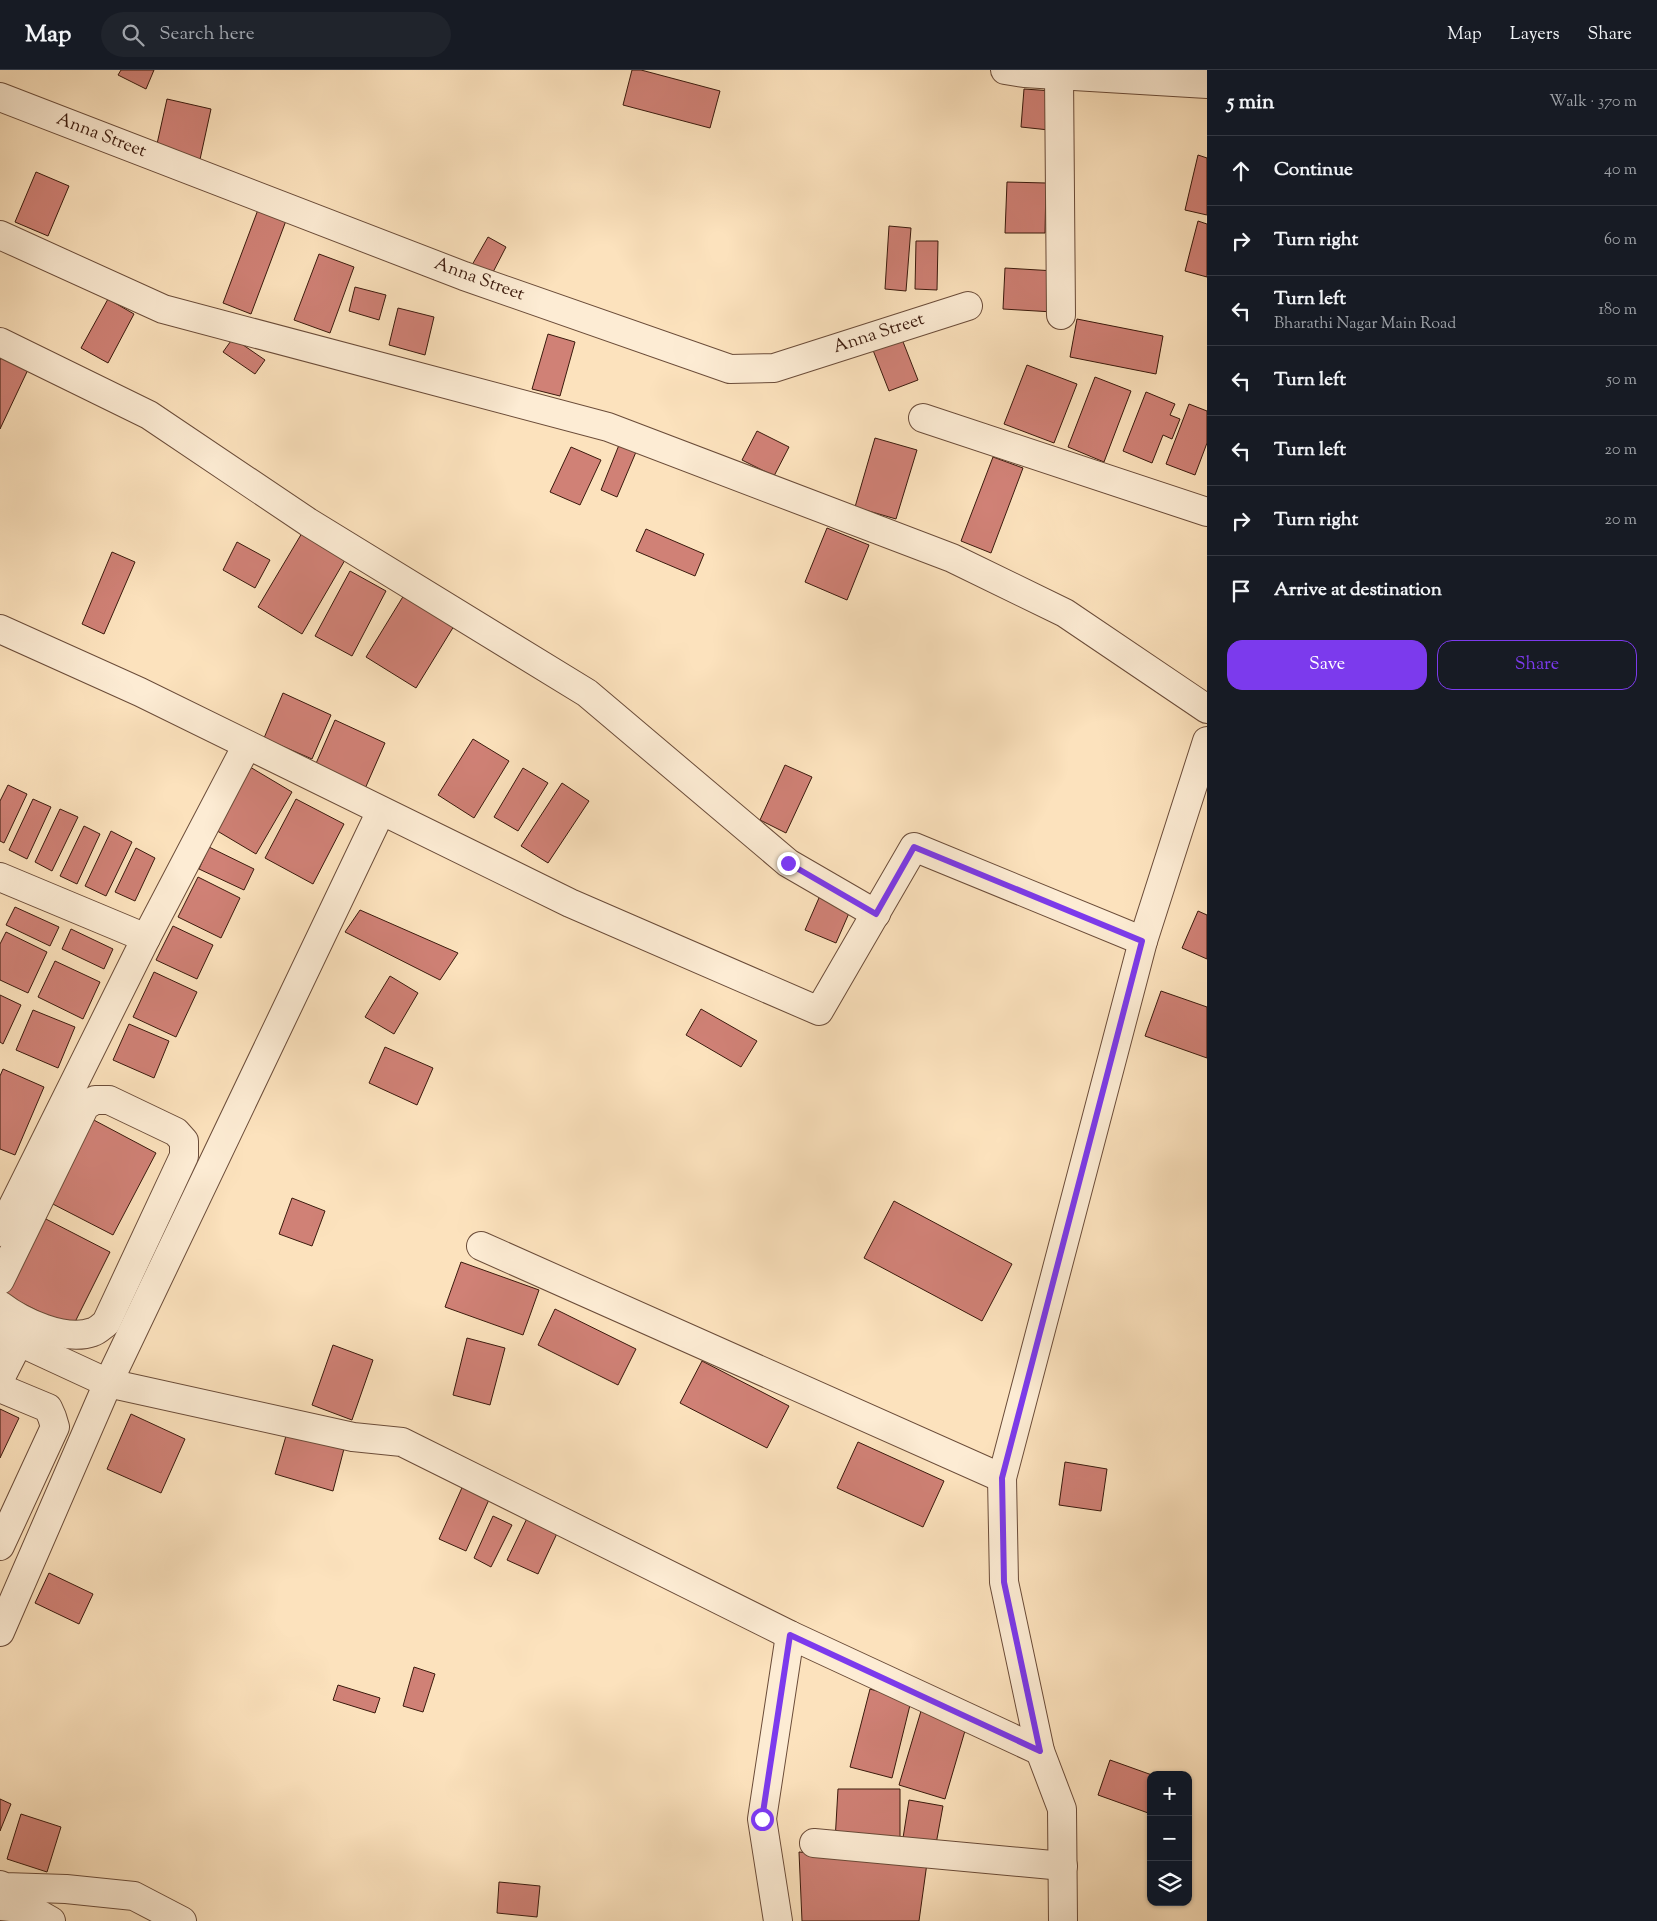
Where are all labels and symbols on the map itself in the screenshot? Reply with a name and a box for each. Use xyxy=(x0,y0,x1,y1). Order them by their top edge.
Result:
street label: Anna Street xyxy=(52,107,150,165)
street label: Anna Street xyxy=(430,252,528,308)
street label: Anna Street xyxy=(830,307,928,361)
route end xyxy=(777,852,800,875)
route start xyxy=(751,1808,774,1831)

